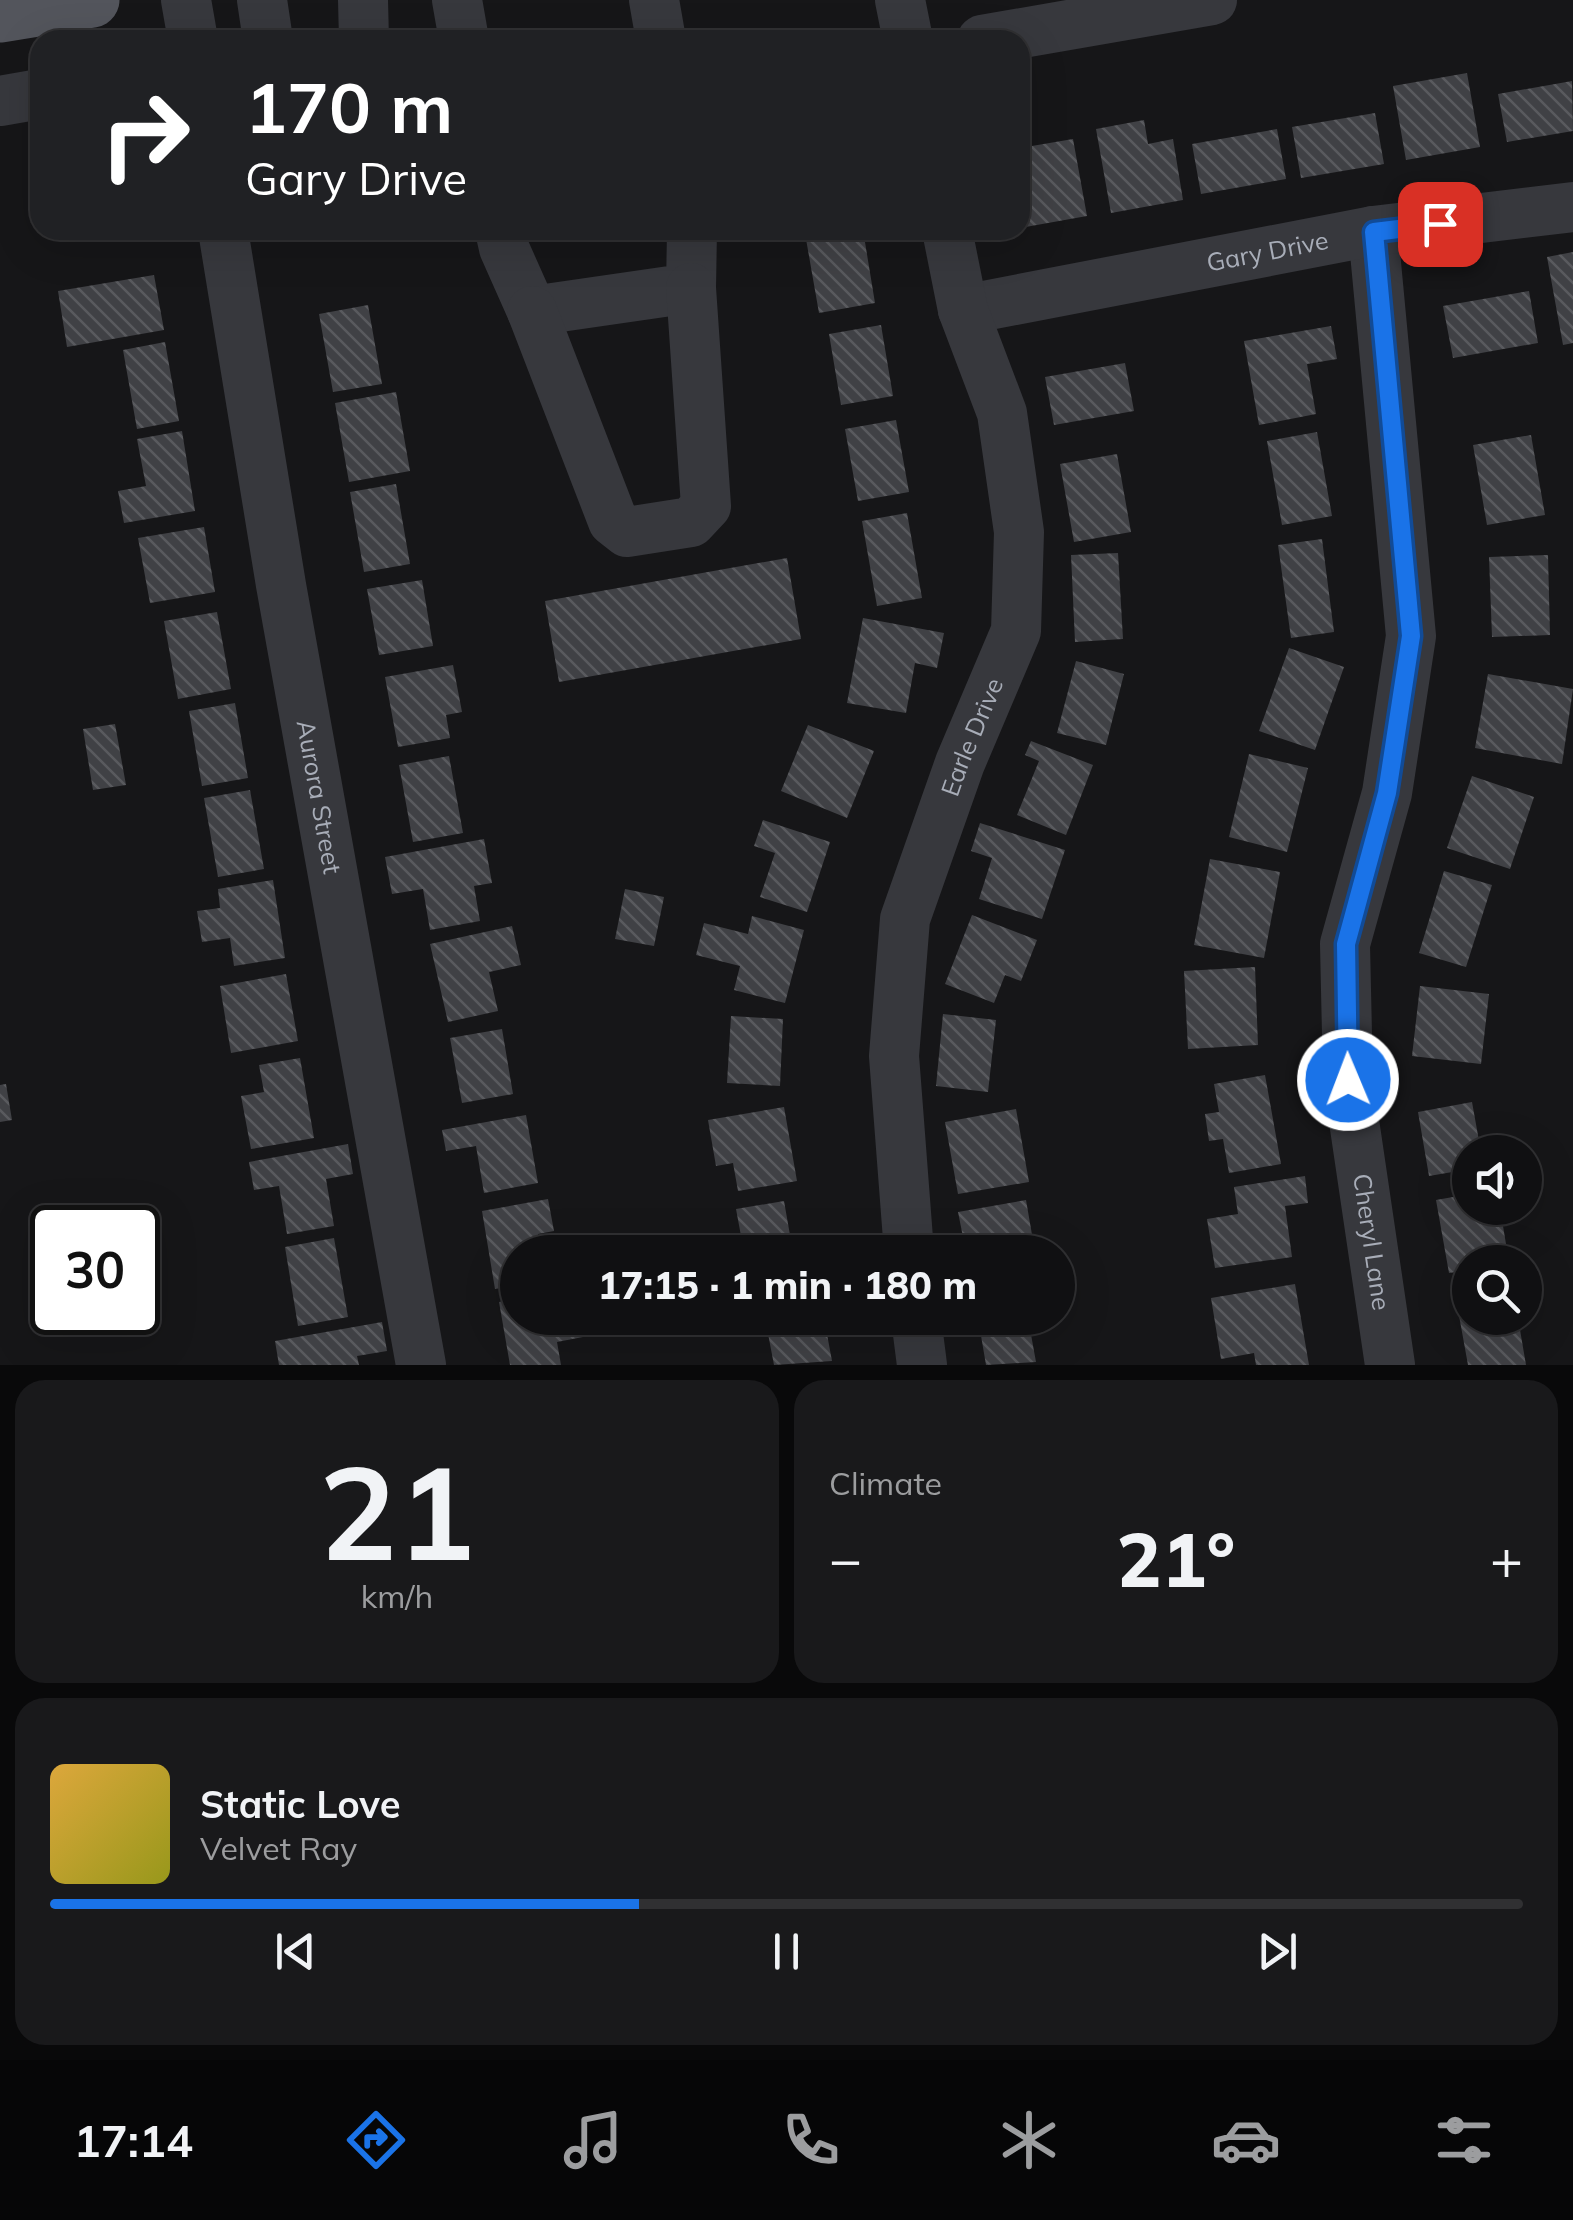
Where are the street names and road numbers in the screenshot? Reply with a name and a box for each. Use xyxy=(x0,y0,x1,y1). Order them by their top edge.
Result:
street label: Gary Drive xyxy=(1204,224,1331,278)
street label: Earle Drive xyxy=(934,673,1009,800)
street label: Aurora Street xyxy=(291,717,349,876)
street label: Cheryl Lane xyxy=(1347,1171,1398,1312)

